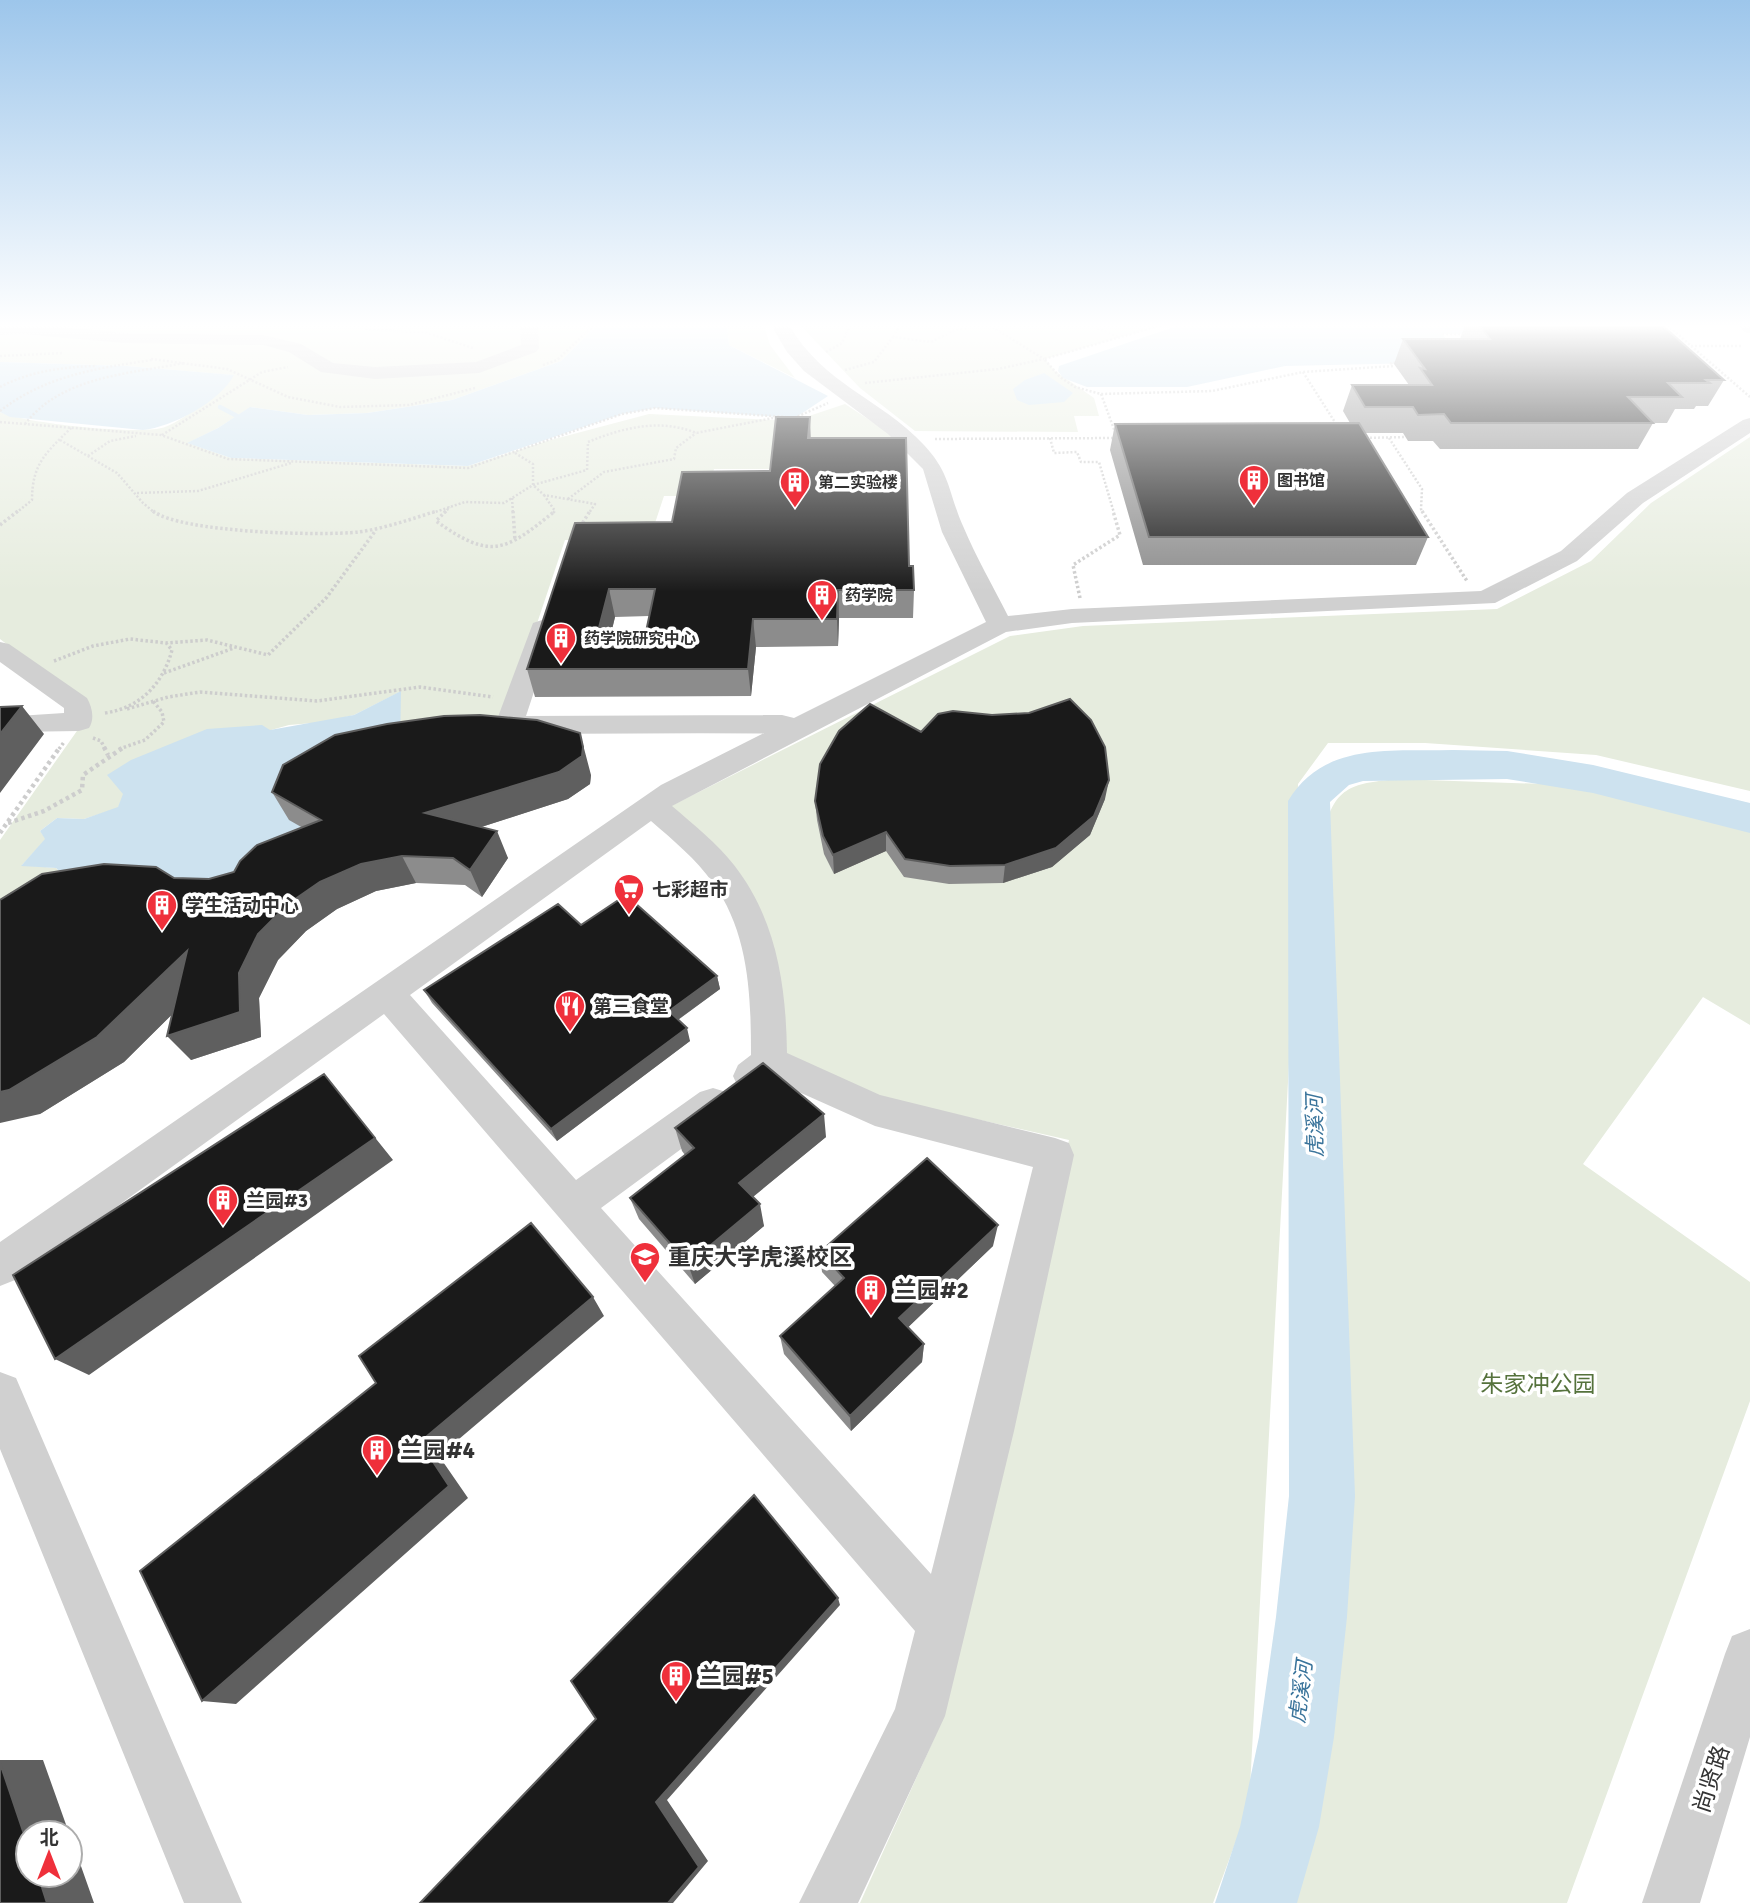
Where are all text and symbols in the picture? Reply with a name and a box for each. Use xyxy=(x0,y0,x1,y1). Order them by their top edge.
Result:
building icon: 图书馆 xyxy=(1237,463,1271,507)
building icon: 第二实验楼 xyxy=(778,465,812,509)
place label: 图书馆 xyxy=(1277,471,1325,491)
place label: 第二实验楼 xyxy=(818,473,898,493)
building icon: 药学院 xyxy=(805,578,839,622)
place label: 药学院 xyxy=(845,586,893,606)
building icon: 药学院研究中心 xyxy=(544,621,578,665)
place label: 药学院研究中心 xyxy=(584,629,696,649)
supermarket icon: 七彩超市 xyxy=(612,872,646,916)
place label: 七彩超市 xyxy=(652,878,728,902)
building icon: 学生活动中心 xyxy=(145,888,179,932)
place label: 学生活动中心 xyxy=(185,894,299,918)
restaurant icon: 第三食堂 xyxy=(553,989,587,1033)
place label: 第三食堂 xyxy=(593,995,669,1019)
water label: 虎溪河 xyxy=(1301,1090,1329,1158)
building icon: 兰园#3 xyxy=(206,1183,240,1227)
place label: 兰园#3 xyxy=(246,1189,308,1213)
school or university icon: 重庆大学虎溪校区 xyxy=(628,1240,662,1284)
place label: 重庆大学虎溪校区 xyxy=(668,1243,852,1272)
building icon: 兰园#2 xyxy=(854,1273,888,1317)
place label: 兰园#2 xyxy=(894,1276,969,1305)
park label: 朱家冲公园 xyxy=(1481,1370,1596,1399)
building icon: 兰园#4 xyxy=(360,1433,394,1477)
place label: 兰园#4 xyxy=(400,1436,475,1465)
water label: 虎溪河 xyxy=(1284,1655,1318,1725)
building icon: 兰园#5 xyxy=(659,1659,693,1703)
place label: 兰园#5 xyxy=(699,1662,774,1691)
street label: 尚贤路 xyxy=(1687,1742,1736,1816)
north arrow xyxy=(14,1819,84,1889)
text: 北 xyxy=(39,1826,59,1850)

